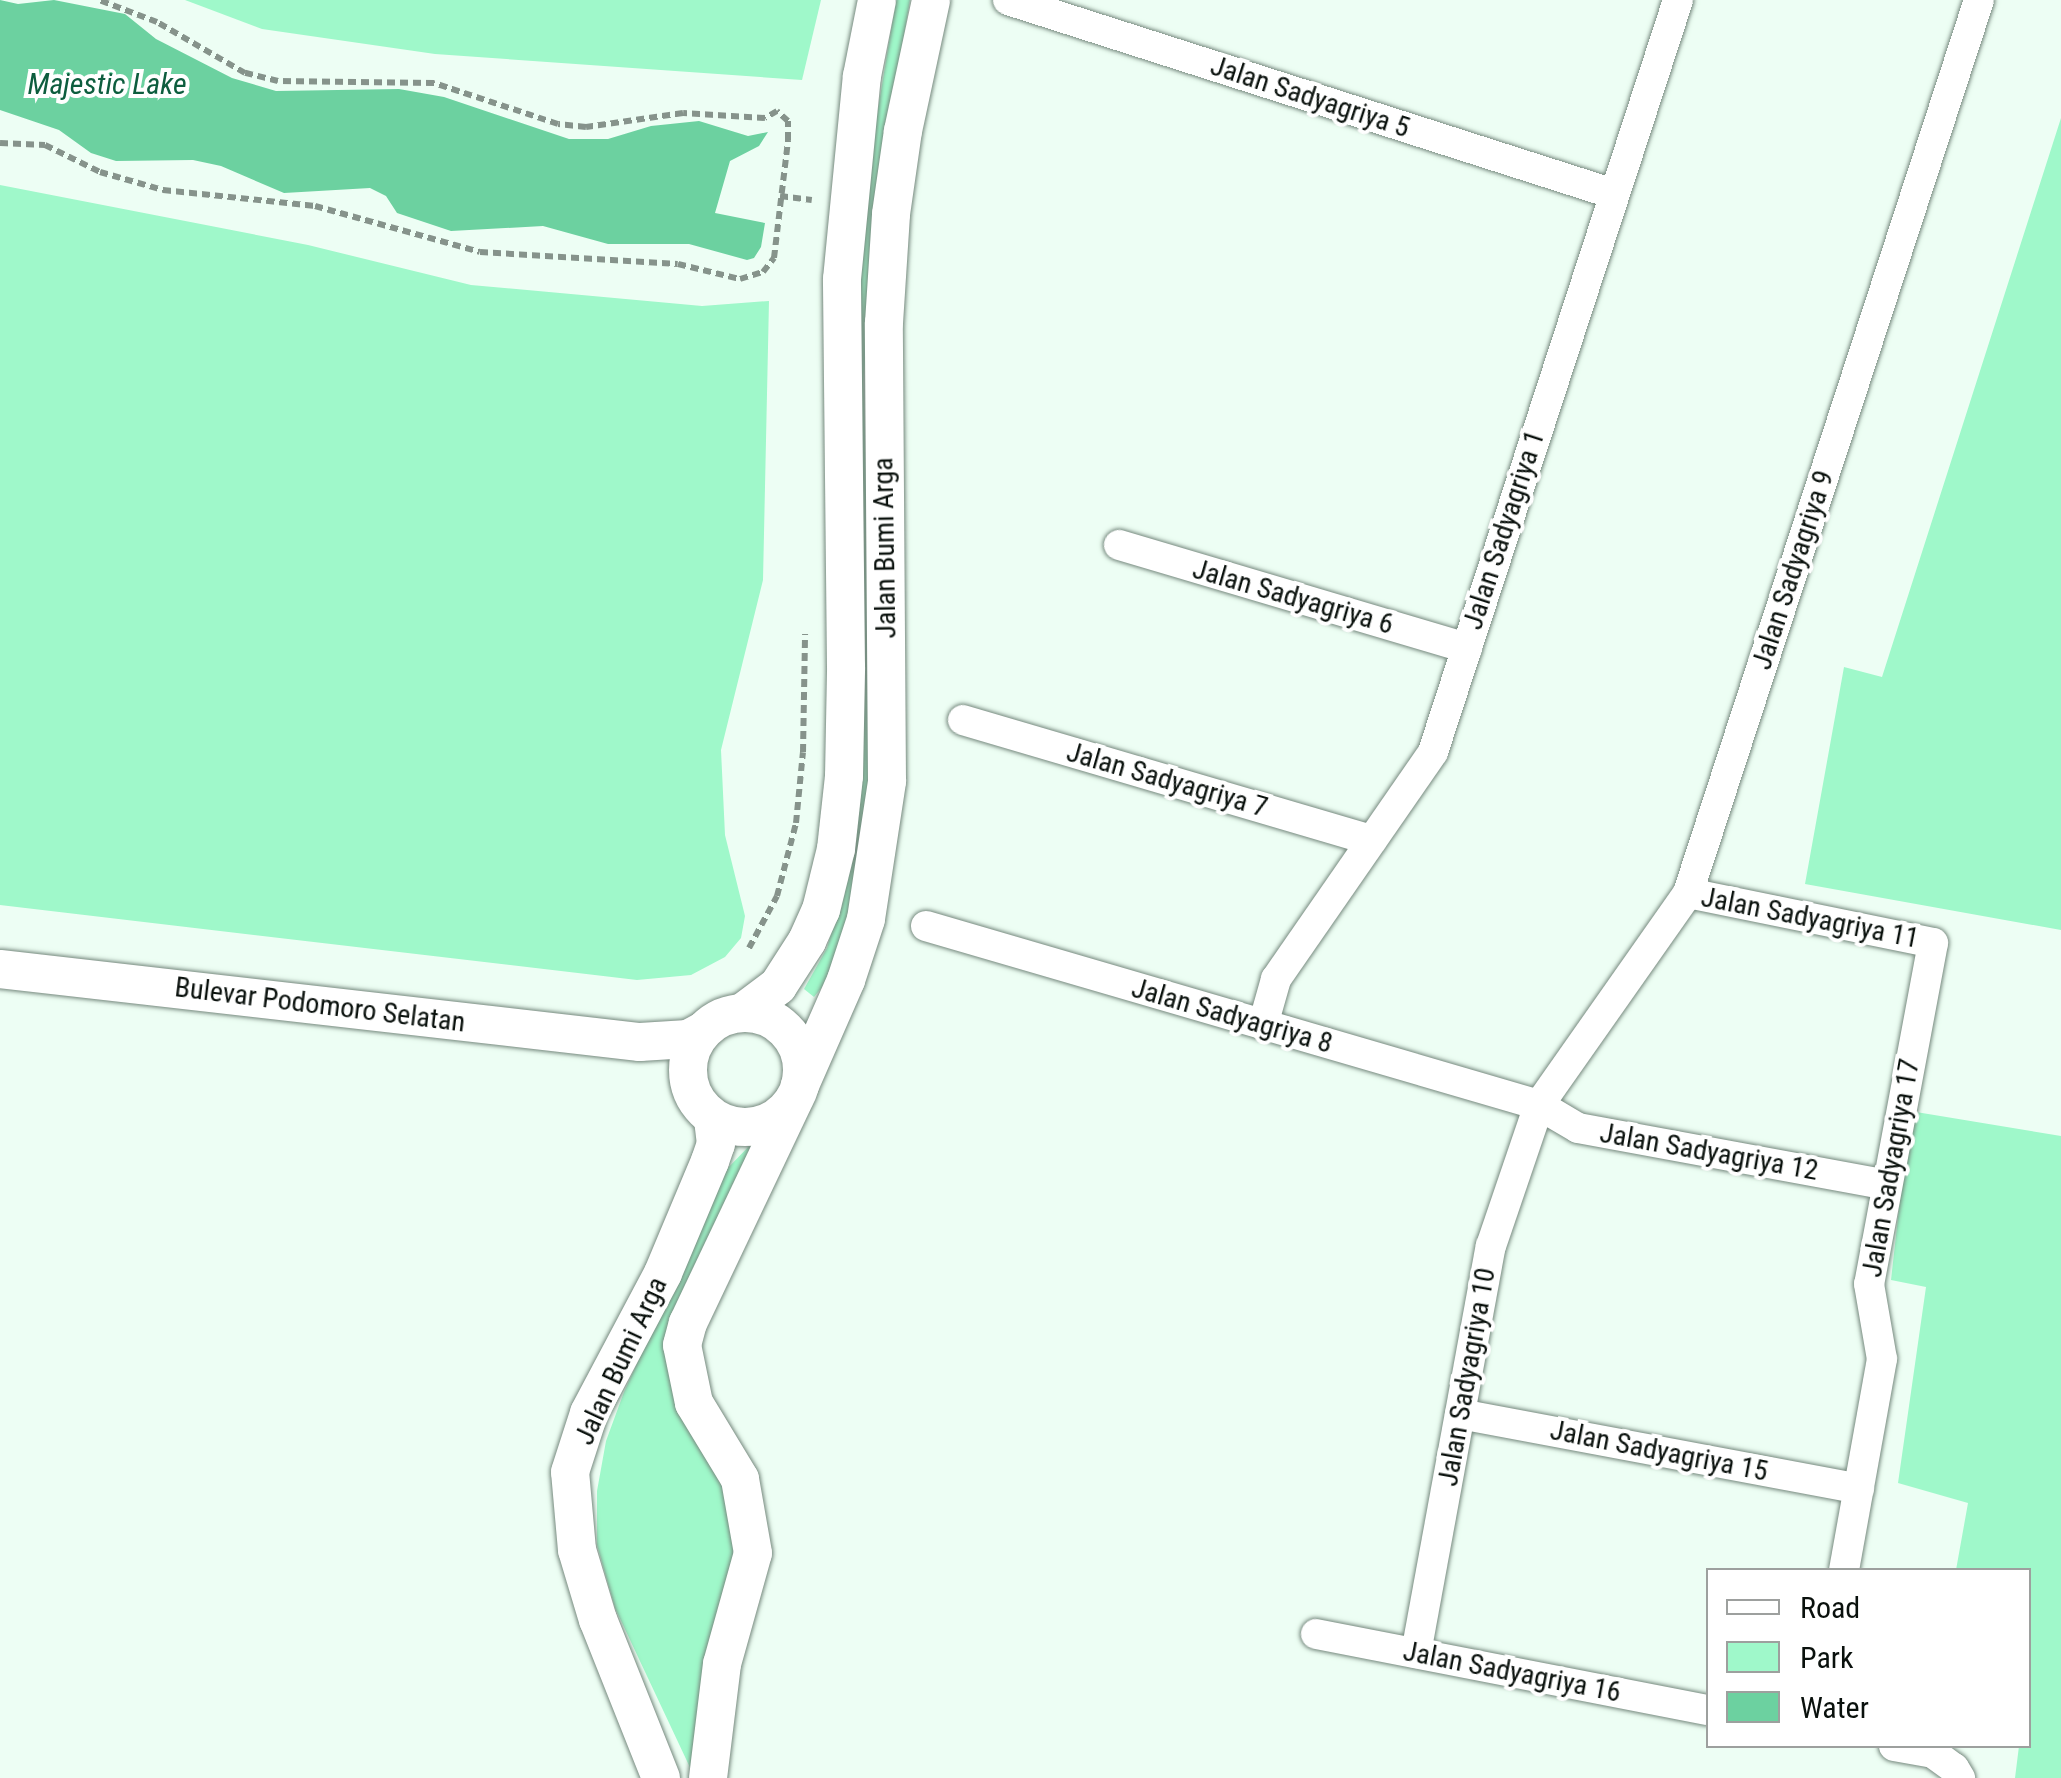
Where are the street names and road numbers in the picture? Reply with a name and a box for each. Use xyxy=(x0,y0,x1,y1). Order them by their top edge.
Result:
street label: Jalan Sadyagriya 5 xyxy=(1206,49,1414,145)
street label: Jalan Sadyagriya 1 xyxy=(1456,426,1552,634)
street label: Jalan Bumi Arga xyxy=(867,457,903,639)
street label: Jalan Sadyagriya 9 xyxy=(1745,466,1841,674)
street label: Jalan Sadyagriya 6 xyxy=(1189,552,1397,642)
street label: Jalan Sadyagriya 7 xyxy=(1063,735,1271,825)
street label: Jalan Sadyagriya 11 xyxy=(1698,880,1922,956)
street label: Bulevar Podomoro Selatan xyxy=(173,971,467,1039)
street label: Jalan Sadyagriya 8 xyxy=(1128,971,1336,1061)
street label: Jalan Sadyagriya 17 xyxy=(1855,1056,1927,1280)
street label: Jalan Sadyagriya 12 xyxy=(1597,1116,1821,1188)
street label: Jalan Sadyagriya 10 xyxy=(1431,1265,1503,1489)
street label: Jalan Bumi Arga xyxy=(567,1272,675,1450)
street label: Jalan Sadyagriya 15 xyxy=(1547,1413,1771,1489)
street label: Jalan Sadyagriya 16 xyxy=(1400,1634,1624,1710)

